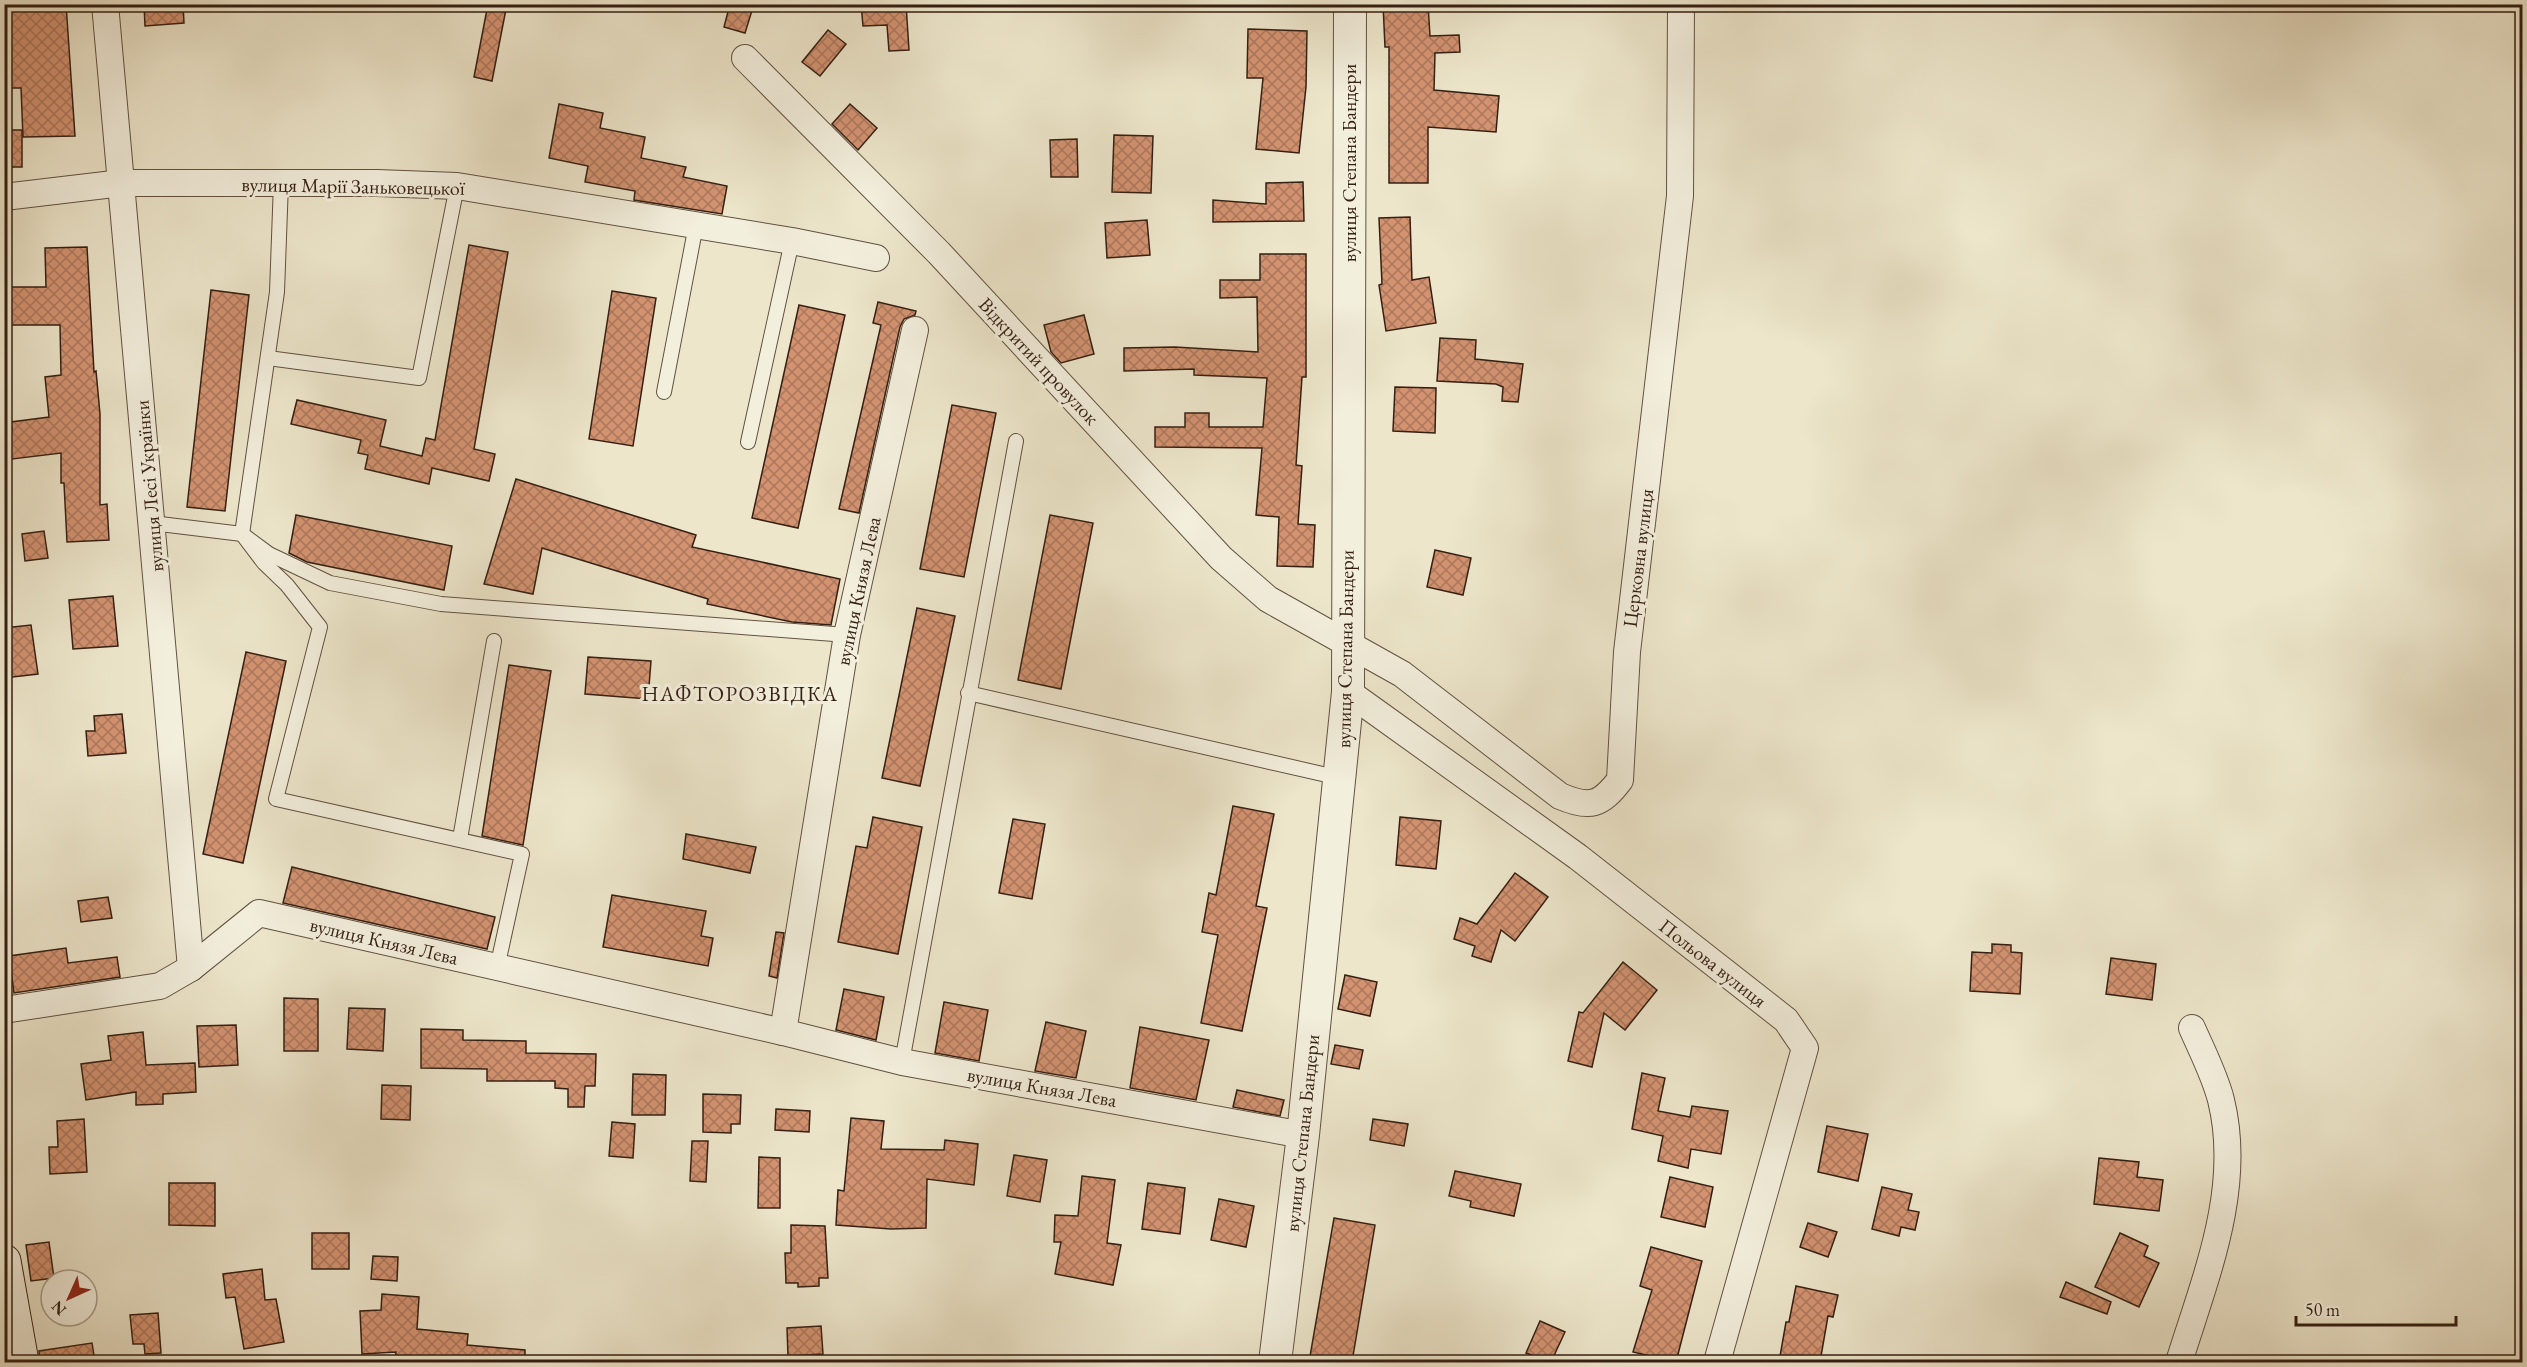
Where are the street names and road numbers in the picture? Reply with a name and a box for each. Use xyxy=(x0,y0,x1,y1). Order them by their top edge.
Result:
street label: вулиця Степана Бандери xyxy=(1336,63,1362,262)
street label: вулиця Марії Заньковецької xyxy=(241,171,466,201)
street label: Відкритий провулок xyxy=(973,292,1105,431)
street label: вулиця Лесі Українки xyxy=(128,398,169,573)
street label: Церковна вулиця xyxy=(1617,487,1659,629)
street label: вулиця Князя Лева xyxy=(830,514,886,668)
street label: вулиця Степана Бандери xyxy=(1330,549,1360,748)
street label: вулиця Князя Лева xyxy=(307,911,461,971)
street label: Польова вулиця xyxy=(1654,913,1772,1013)
street label: вулиця Степана Бандери xyxy=(1279,1033,1325,1233)
street label: вулиця Князя Лева xyxy=(965,1061,1119,1113)

